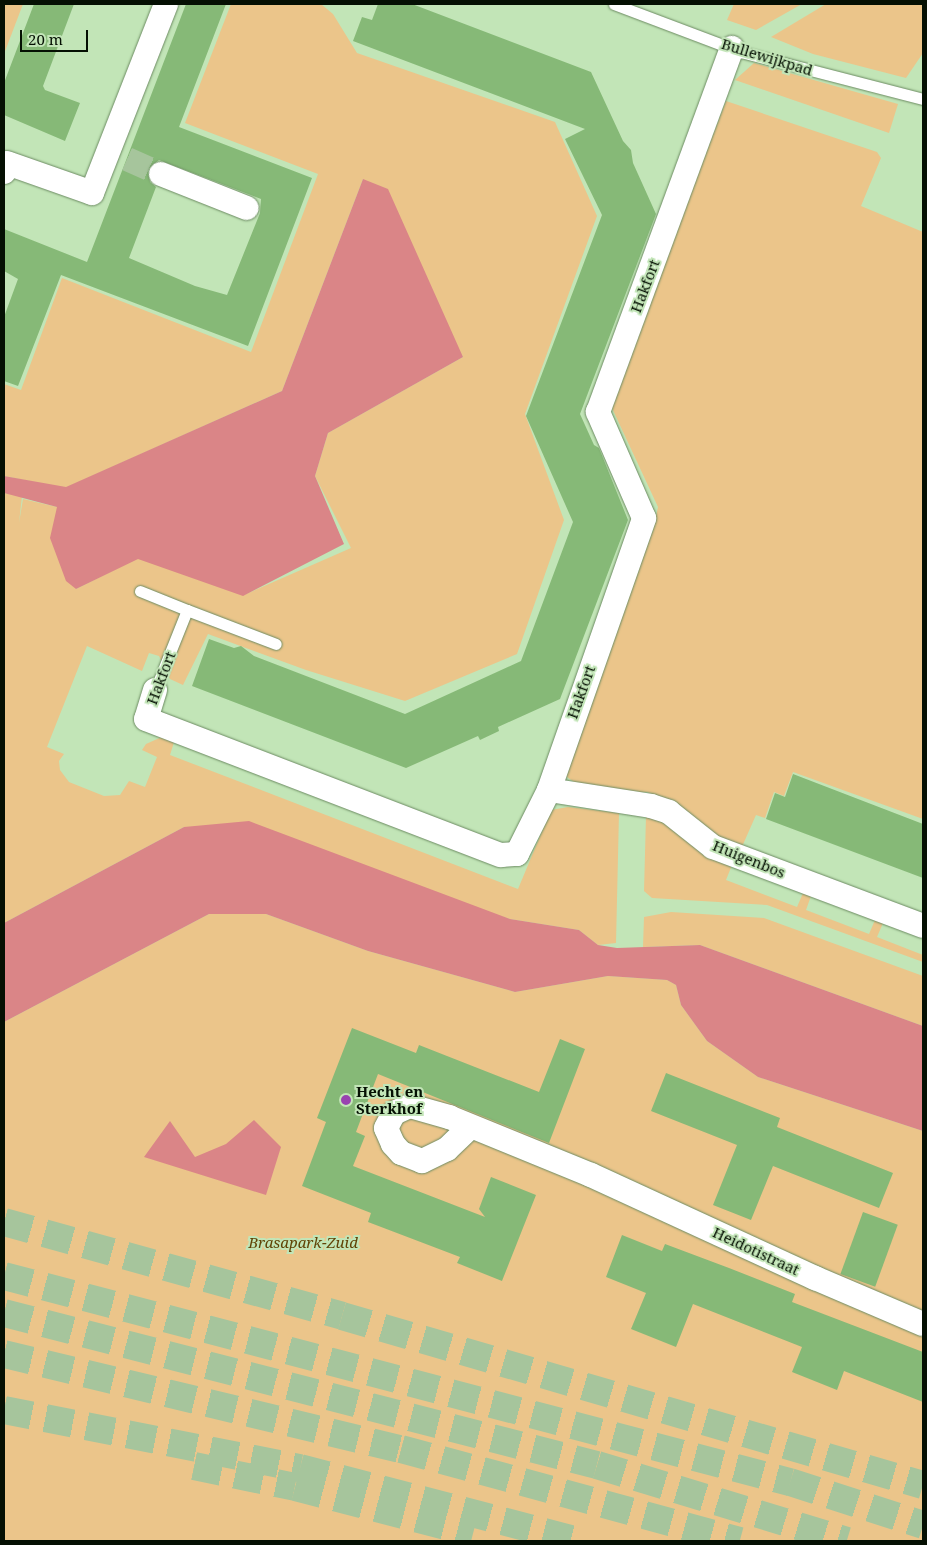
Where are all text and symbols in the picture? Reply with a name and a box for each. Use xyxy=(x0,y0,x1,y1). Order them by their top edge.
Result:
scale bar xyxy=(22,20,90,52)
text: 20 m xyxy=(28,29,63,49)
street label: Bullewijkpad xyxy=(719,35,815,79)
street label: Hakfort xyxy=(627,257,663,315)
street label: Hakfort xyxy=(143,649,179,707)
street label: Hakfort xyxy=(563,663,599,721)
street label: Huigenbos xyxy=(710,836,788,882)
place label: Hecht en Sterkhof xyxy=(356,1082,423,1117)
marker: Hecht en Sterkhof xyxy=(340,1094,352,1106)
street label: Heidotistraat xyxy=(710,1223,802,1279)
park label: Brasapark-Zuid xyxy=(248,1234,358,1252)

